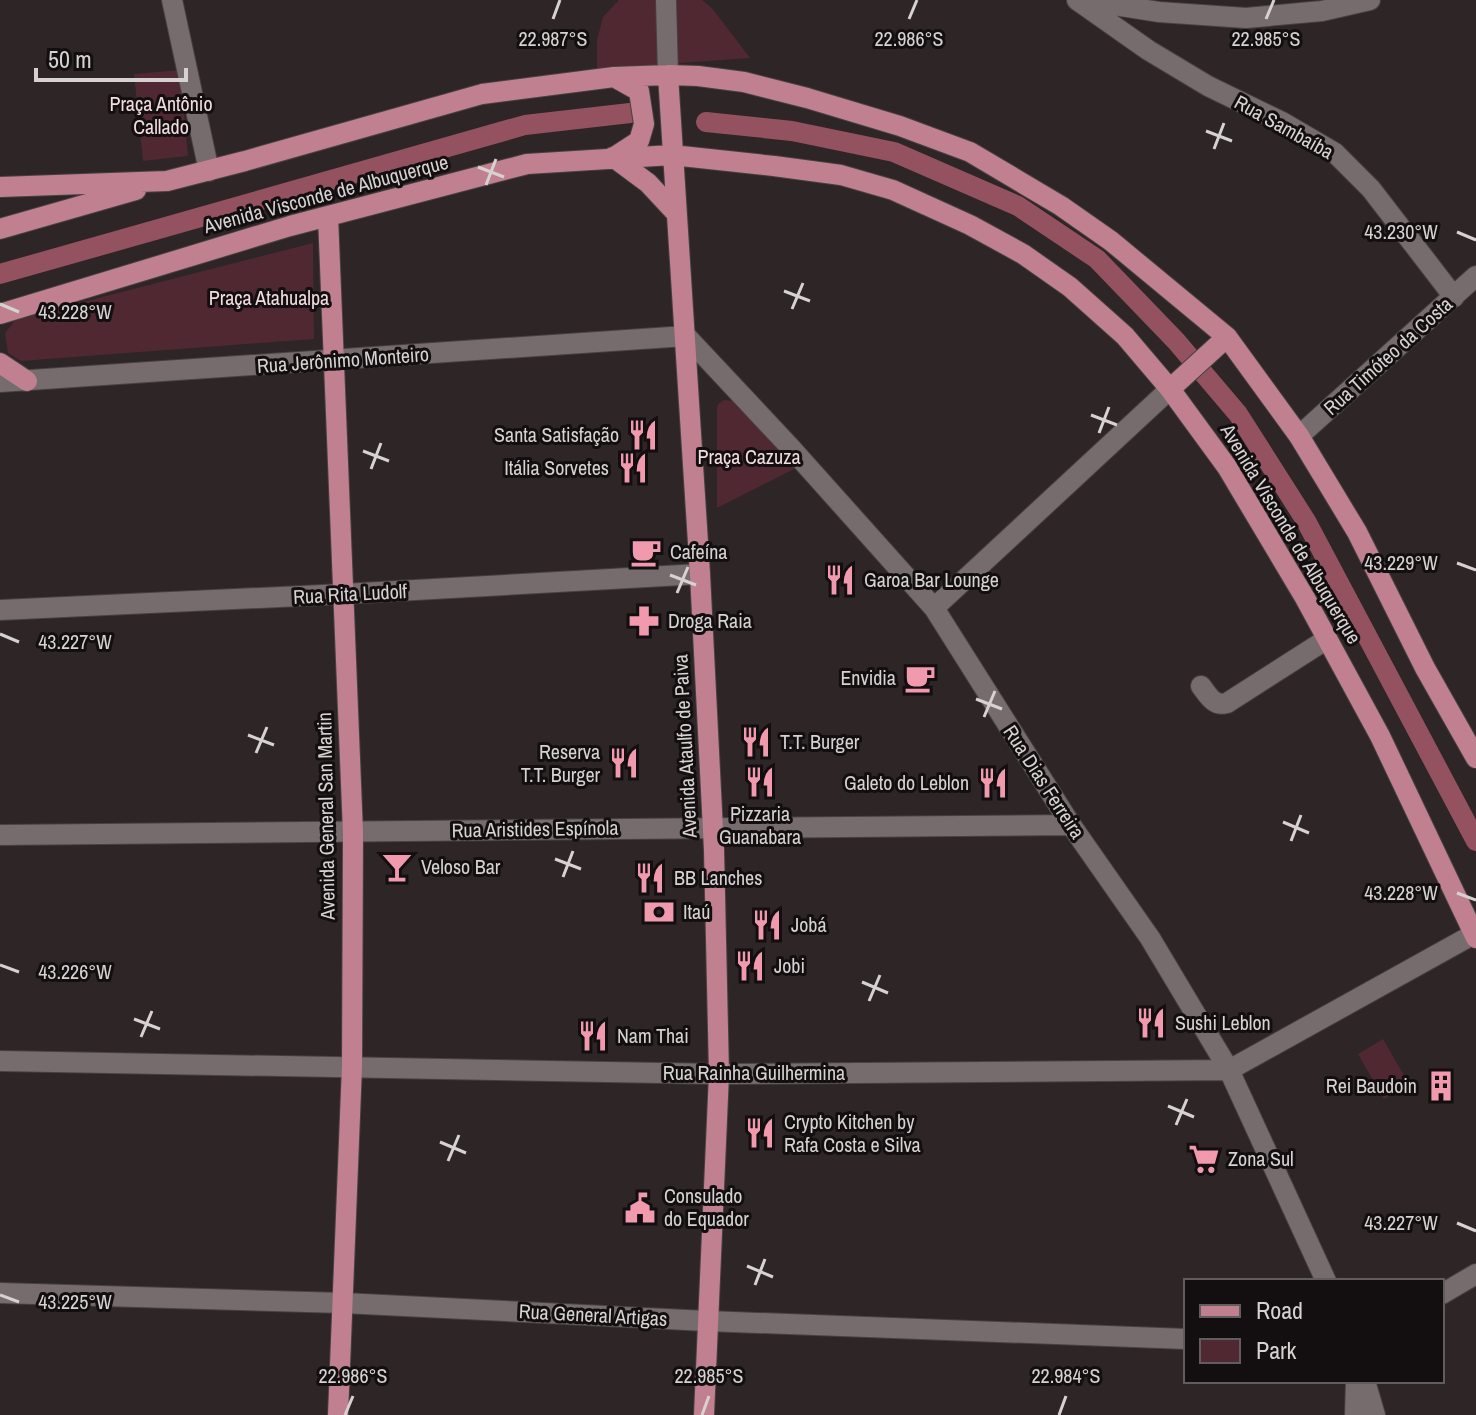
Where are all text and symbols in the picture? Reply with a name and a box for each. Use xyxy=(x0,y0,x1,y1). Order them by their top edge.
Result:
text: 22.987°S xyxy=(518,25,588,52)
text: 22.986°S xyxy=(874,25,944,52)
text: 22.985°S xyxy=(1231,25,1301,52)
scale bar xyxy=(36,32,186,82)
text: 50 m xyxy=(48,43,92,75)
street label: Rua Sambaíba xyxy=(1230,88,1339,165)
park label: Praça Antônio Callado xyxy=(109,90,213,140)
street label: Avenida Visconde de Albuquerque xyxy=(200,148,451,239)
text: 43.230°W xyxy=(1364,218,1438,245)
park label: Praça Atahualpa xyxy=(209,284,329,311)
street label: Rua Timóteo da Costa xyxy=(1318,291,1458,421)
text: 43.228°W xyxy=(38,298,112,325)
street label: Rua Jerônimo Monteiro xyxy=(256,340,430,379)
restaurant icon: Santa Satisfação xyxy=(626,418,660,452)
street label: Avenida Visconde de Albuquerque xyxy=(1214,418,1368,649)
place label: Santa Satisfação xyxy=(494,421,619,448)
park label: Praça Cazuza xyxy=(698,443,801,470)
restaurant icon: Itália Sorvetes xyxy=(616,451,650,485)
place label: Itália Sorvetes xyxy=(504,454,609,481)
cafe icon: Cafeína xyxy=(629,535,663,569)
place label: Cafeína xyxy=(670,538,727,565)
text: 43.229°W xyxy=(1364,549,1438,576)
restaurant icon: Garoa Bar Lounge xyxy=(823,563,857,597)
place label: Garoa Bar Lounge xyxy=(864,566,999,593)
street label: Rua Rita Ludolf xyxy=(292,577,408,610)
pharmacy icon: Droga Raia xyxy=(627,604,661,638)
place label: Droga Raia xyxy=(668,607,752,634)
text: 43.227°W xyxy=(38,628,112,655)
street label: Avenida Ataulfo de Paiva xyxy=(666,653,703,840)
cafe icon: Envidia xyxy=(903,661,937,695)
place label: Envidia xyxy=(840,664,896,691)
street label: Avenida General San Martin xyxy=(310,712,341,921)
street label: Rua Dias Ferreira xyxy=(998,720,1091,844)
restaurant icon: T.T. Burger xyxy=(739,725,773,759)
place label: T.T. Burger xyxy=(780,728,860,755)
place label: Reserva T.T. Burger xyxy=(521,738,601,788)
restaurant icon: Reserva T.T. Burger xyxy=(607,746,641,780)
restaurant icon: Pizzaria Guanabara xyxy=(743,765,777,799)
restaurant icon: Galeto do Leblon xyxy=(976,766,1010,800)
place label: Galeto do Leblon xyxy=(844,769,969,796)
place label: Pizzaria Guanabara xyxy=(719,800,801,850)
street label: Rua Aristides Espínola xyxy=(451,814,619,843)
bar icon: Veloso Bar xyxy=(380,850,414,884)
place label: Veloso Bar xyxy=(421,853,501,880)
restaurant icon: BB Lanches xyxy=(633,861,667,895)
place label: BB Lanches xyxy=(674,864,762,891)
text: 43.228°W xyxy=(1364,879,1438,906)
bank icon: Itaú xyxy=(642,895,676,929)
place label: Itaú xyxy=(683,898,710,925)
restaurant icon: Jobá xyxy=(750,908,784,942)
place label: Jobá xyxy=(791,911,827,938)
restaurant icon: Jobi xyxy=(733,949,767,983)
place label: Jobi xyxy=(774,952,805,979)
text: 43.226°W xyxy=(38,958,112,985)
restaurant icon: Sushi Leblon xyxy=(1134,1006,1168,1040)
place label: Sushi Leblon xyxy=(1175,1009,1271,1036)
restaurant icon: Nam Thai xyxy=(576,1019,610,1053)
place label: Nam Thai xyxy=(617,1022,689,1049)
street label: Rua Rainha Guilhermina xyxy=(663,1059,845,1086)
building icon: Rei Baudoin xyxy=(1424,1069,1458,1103)
place label: Rei Baudoin xyxy=(1326,1072,1417,1099)
place label: Crypto Kitchen by Rafa Costa e Silva xyxy=(784,1108,921,1158)
restaurant icon: Crypto Kitchen by Rafa Costa e Silva xyxy=(743,1116,777,1150)
supermarket icon: Zona Sul xyxy=(1187,1142,1221,1176)
place label: Zona Sul xyxy=(1228,1145,1294,1172)
place label: Consulado do Equador xyxy=(664,1182,749,1232)
public building icon: Consulado do Equador xyxy=(623,1191,657,1225)
text: 43.227°W xyxy=(1364,1209,1438,1236)
legend xyxy=(1184,1279,1444,1383)
text: 43.225°W xyxy=(38,1288,112,1315)
text: Road xyxy=(1256,1294,1303,1326)
street label: Rua General Artigas xyxy=(518,1297,668,1332)
text: Park xyxy=(1256,1334,1297,1366)
text: 22.986°S xyxy=(318,1362,388,1389)
text: 22.985°S xyxy=(674,1362,744,1389)
text: 22.984°S xyxy=(1031,1362,1101,1389)

